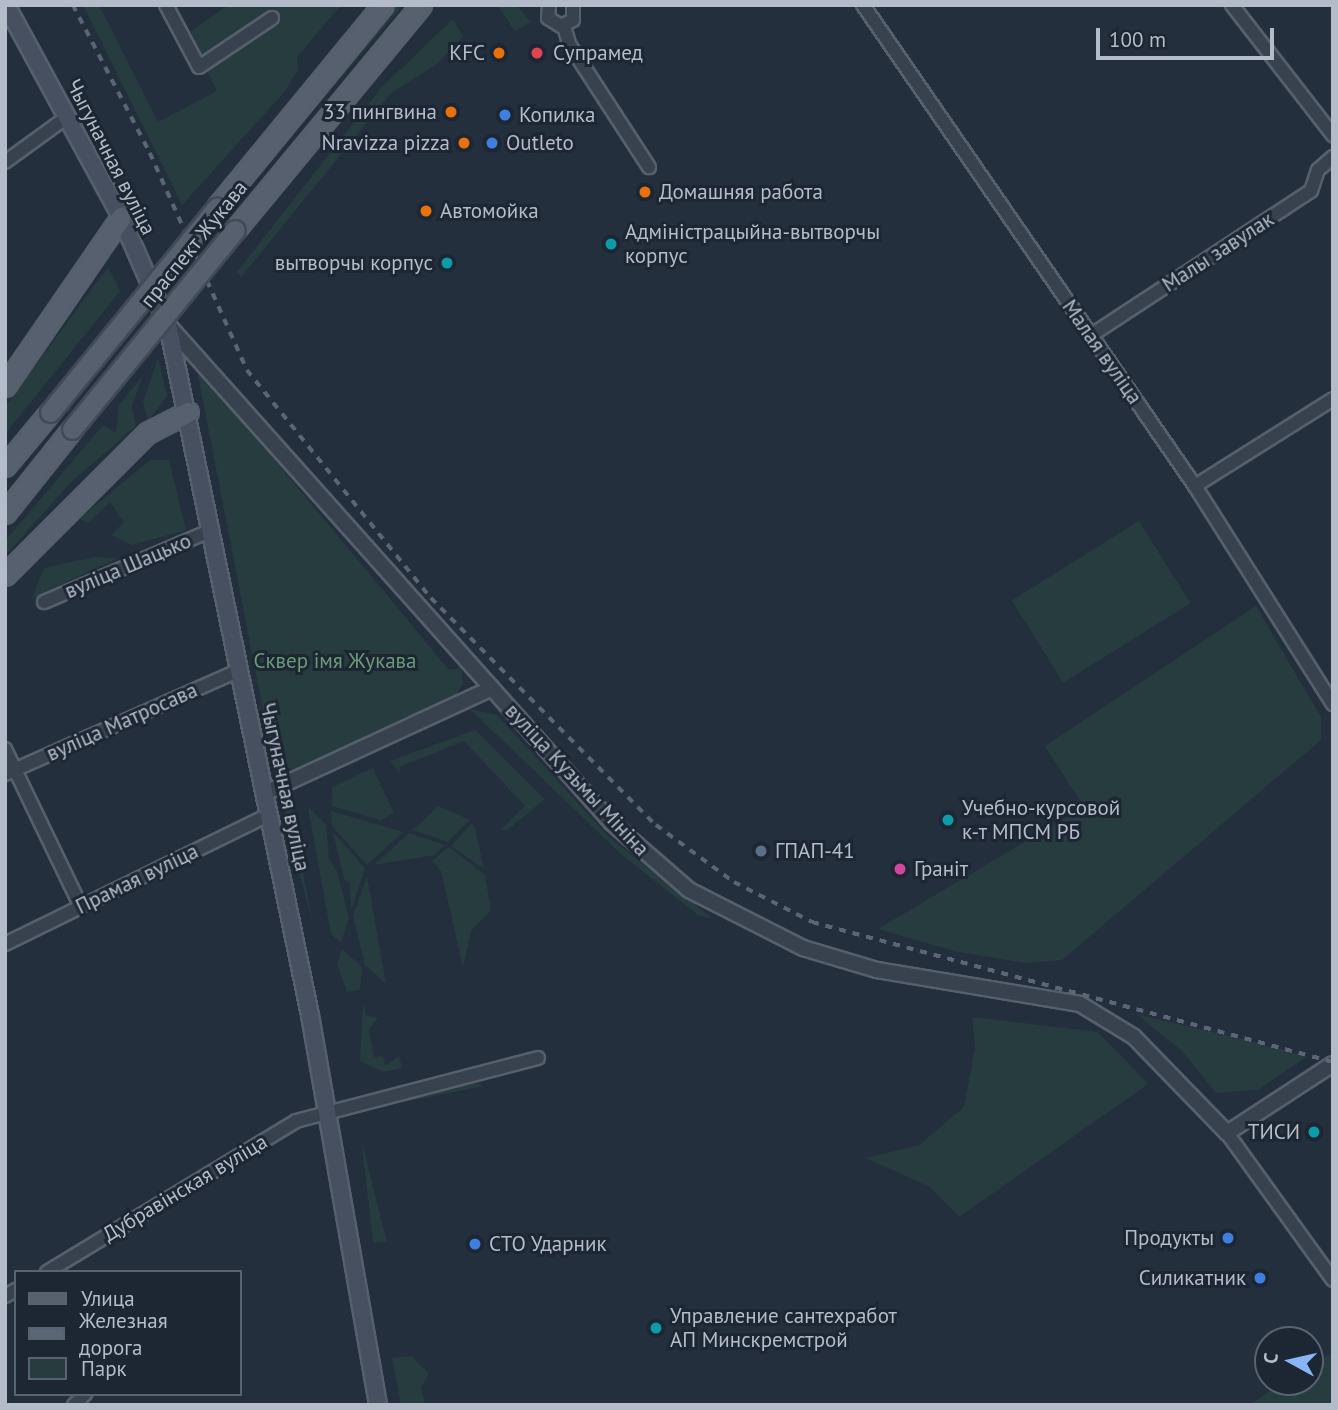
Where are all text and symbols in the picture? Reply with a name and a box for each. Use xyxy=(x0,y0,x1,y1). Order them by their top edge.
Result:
scale bar xyxy=(1100,14,1278,58)
text: 100 m xyxy=(1109,26,1166,53)
place label: KFC xyxy=(449,40,485,66)
place label: Супрамед xyxy=(553,40,643,66)
marker: Супрамед xyxy=(527,43,547,63)
marker: KFC xyxy=(491,45,507,61)
street label: Чыгуначная вуліца xyxy=(61,75,161,239)
place label: 33 пингвина xyxy=(323,99,437,125)
place label: Копилка xyxy=(519,102,595,128)
marker: 33 пингвина xyxy=(443,104,459,120)
marker: Копилка xyxy=(497,107,513,123)
place label: Nravizza pizza xyxy=(322,130,450,156)
place label: Outleto xyxy=(506,130,574,156)
marker: Nravizza pizza xyxy=(456,135,472,151)
marker: Outleto xyxy=(484,135,500,151)
street label: праспект Жукава xyxy=(135,175,253,313)
place label: Домашняя работа xyxy=(659,179,823,205)
marker: Домашняя работа xyxy=(637,184,653,200)
place label: Автомойка xyxy=(440,198,539,224)
marker: Автомойка xyxy=(418,203,434,219)
street label: Малы завулак xyxy=(1158,207,1278,297)
place label: Адміністрацыйна-вытворчы корпус xyxy=(625,219,880,269)
marker: Адміністрацыйна-вытворчы корпус xyxy=(603,236,619,252)
place label: вытворчы корпус xyxy=(275,250,433,276)
marker: вытворчы корпус xyxy=(439,255,455,271)
street label: Малая вуліца xyxy=(1057,295,1147,409)
street label: вуліца Шацько xyxy=(61,528,195,604)
park label: Сквер імя Жукава xyxy=(254,648,416,674)
street label: вуліца Матросава xyxy=(43,677,201,767)
street label: вуліца Кузьмы Мініна xyxy=(500,699,654,861)
street label: Чыгуначная вуліца xyxy=(255,700,315,874)
place label: Учебно-курсовой к-т МПСМ РБ xyxy=(962,795,1120,845)
marker: Учебно-курсовой к-т МПСМ РБ xyxy=(940,812,956,828)
street label: Прамая вуліца xyxy=(72,838,202,920)
place label: ГПАП-41 xyxy=(775,838,855,864)
marker: ГПАП-41 xyxy=(753,843,769,859)
place label: Граніт xyxy=(914,856,968,882)
marker: Граніт xyxy=(892,861,908,877)
place label: ТИСИ xyxy=(1248,1119,1300,1145)
marker: ТИСИ xyxy=(1306,1124,1322,1140)
street label: Дубравінская вуліца xyxy=(98,1129,272,1247)
place label: Продукты xyxy=(1124,1225,1214,1251)
marker: Продукты xyxy=(1220,1230,1236,1246)
place label: СТО Ударник xyxy=(489,1231,607,1257)
marker: СТО Ударник xyxy=(467,1236,483,1252)
place label: Силикатник xyxy=(1139,1265,1246,1291)
legend xyxy=(14,1270,242,1396)
marker: Силикатник xyxy=(1252,1270,1268,1286)
text: Улица xyxy=(81,1285,135,1312)
place label: Управление сантехработ АП Минскремстрой xyxy=(670,1303,897,1353)
text: Железная дорога xyxy=(79,1307,168,1361)
marker: Управление сантехработ АП Минскремстрой xyxy=(648,1320,664,1336)
north arrow xyxy=(1254,1326,1324,1396)
text: С xyxy=(1258,1351,1283,1365)
text: Парк xyxy=(81,1355,127,1382)

